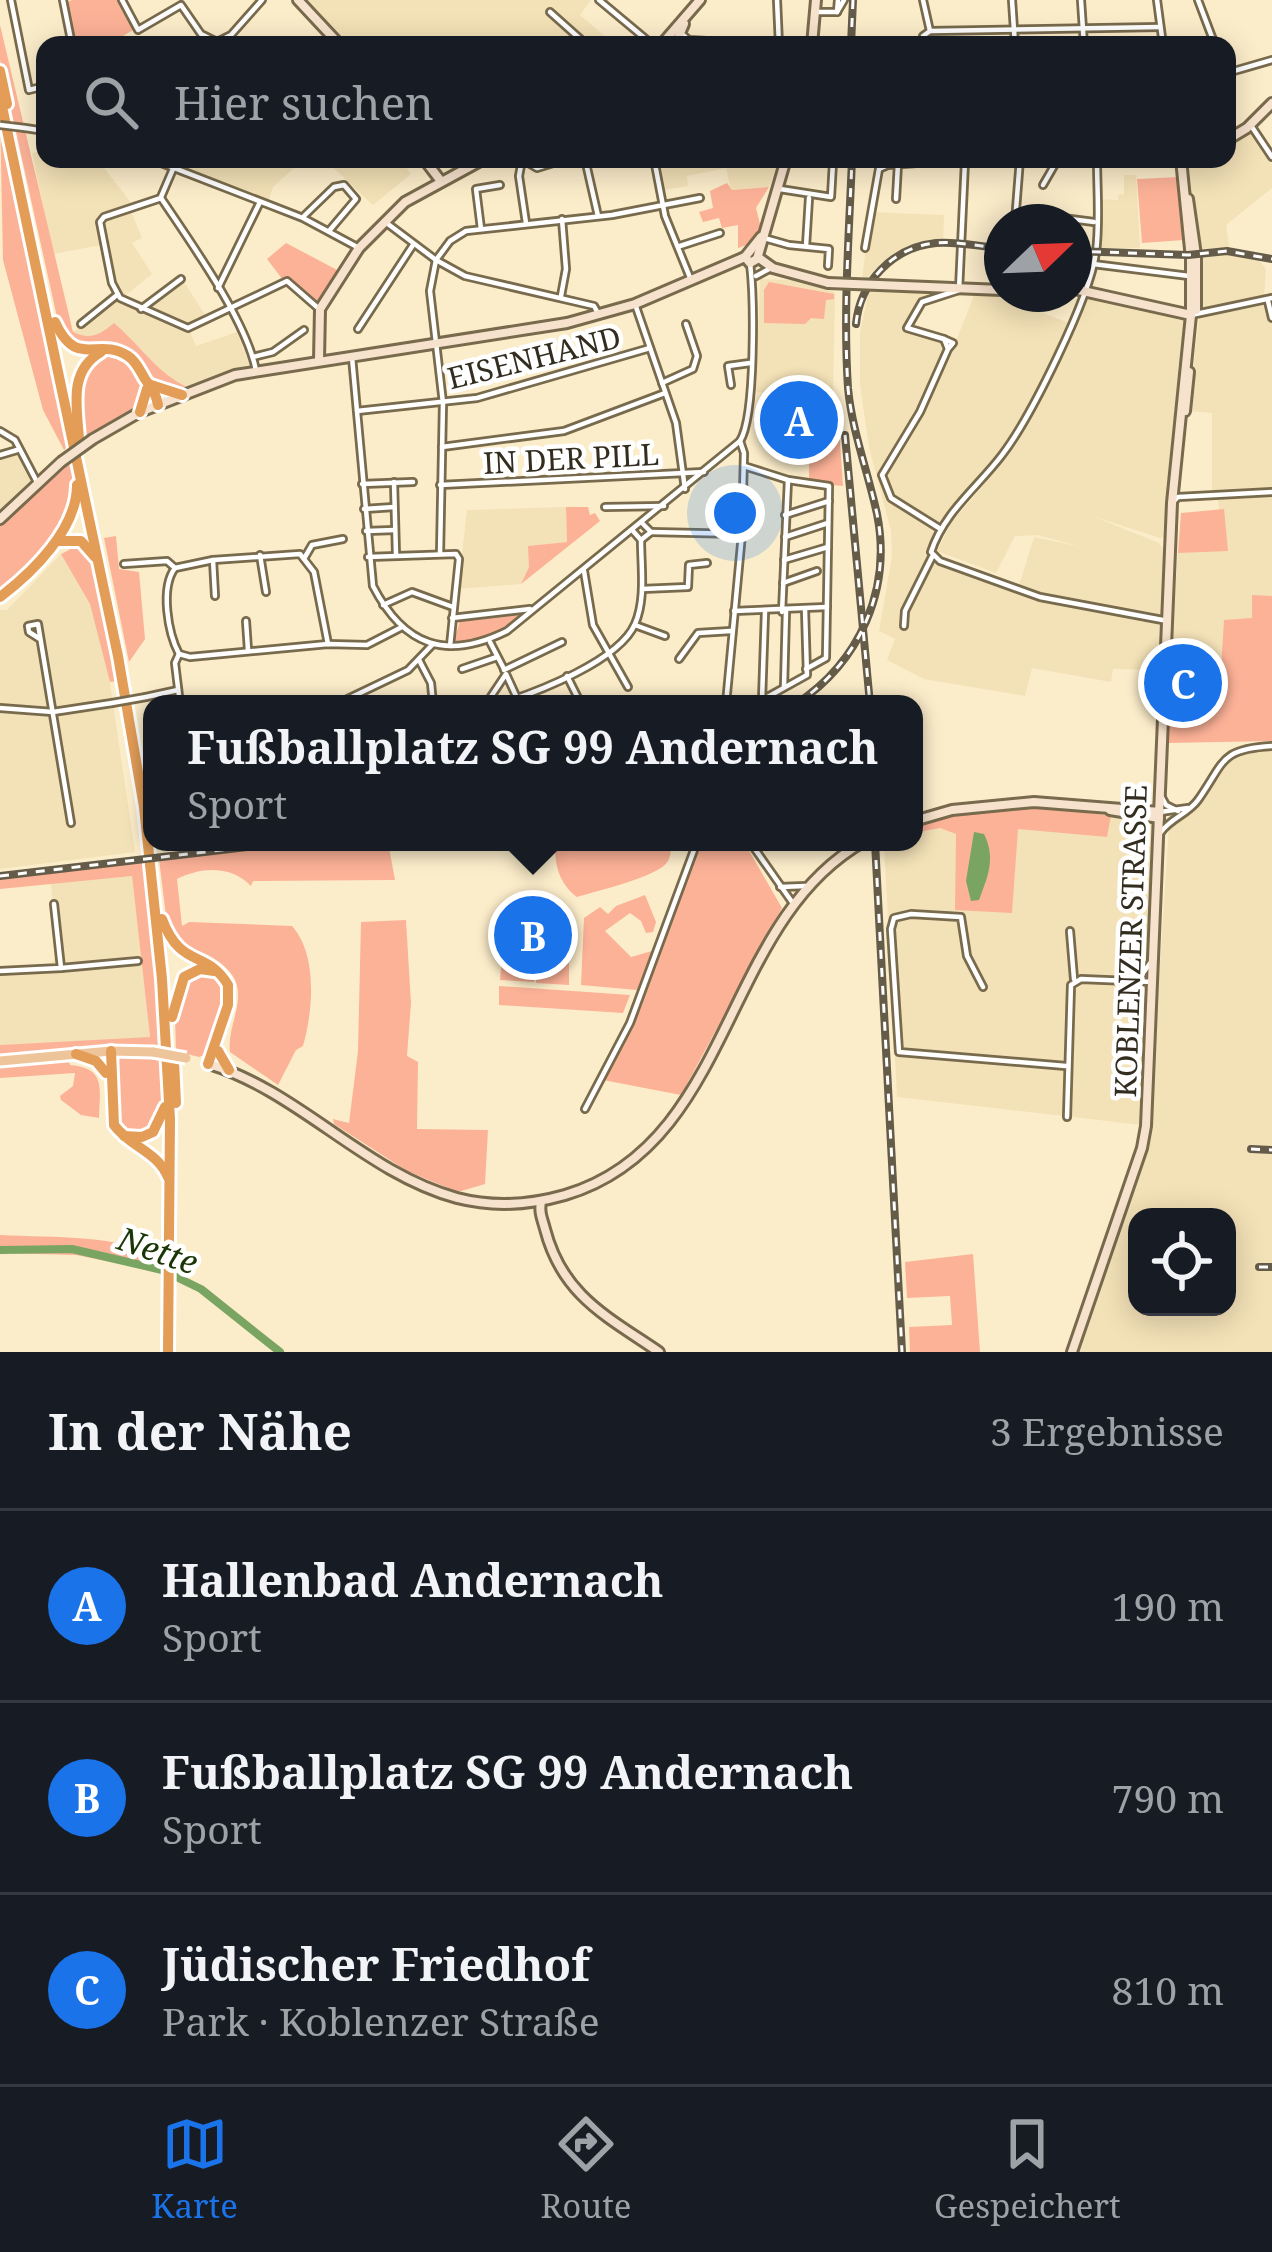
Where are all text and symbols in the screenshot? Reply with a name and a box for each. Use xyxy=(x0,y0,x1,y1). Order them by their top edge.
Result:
search box xyxy=(36,36,1236,168)
icon: search xyxy=(78,69,144,135)
text: Hier suchen xyxy=(174,72,434,133)
north arrow xyxy=(984,204,1092,312)
street label: EISENHAND xyxy=(443,316,625,398)
pin: A xyxy=(760,375,838,465)
street label: IN DER PILL xyxy=(482,433,660,483)
your location xyxy=(705,483,765,543)
pin: C xyxy=(1144,638,1222,728)
popup xyxy=(143,695,923,851)
text: Fußballplatz SG 99 Andernach xyxy=(187,716,879,777)
text: Sport xyxy=(187,777,287,830)
street label: KOBLENZER STRASSE xyxy=(1104,784,1156,1098)
pin: B xyxy=(494,890,572,980)
map controls xyxy=(1128,1208,1236,1316)
button: locate xyxy=(1128,1208,1236,1316)
water label: Nette xyxy=(111,1215,204,1285)
text: In der Nähe xyxy=(48,1395,352,1465)
text: 3 Ergebnisse xyxy=(990,1404,1224,1457)
text: Hallenbad Andernach xyxy=(162,1549,664,1610)
text: A xyxy=(72,1579,102,1632)
text: 190 m xyxy=(1112,1579,1224,1632)
text: Sport xyxy=(162,1610,262,1663)
text: Fußballplatz SG 99 Andernach xyxy=(162,1741,853,1802)
text: B xyxy=(74,1771,100,1824)
text: 790 m xyxy=(1112,1771,1224,1824)
text: Sport xyxy=(162,1802,262,1855)
text: Jüdischer Friedhof xyxy=(162,1933,589,1994)
text: C xyxy=(74,1963,100,2016)
text: 810 m xyxy=(1112,1963,1224,2016)
text: Park · Koblenzer Straße xyxy=(162,1994,600,2047)
tab: Karte xyxy=(151,2111,238,2228)
tab: Route xyxy=(540,2111,631,2228)
tab: Gespeichert xyxy=(934,2111,1121,2228)

